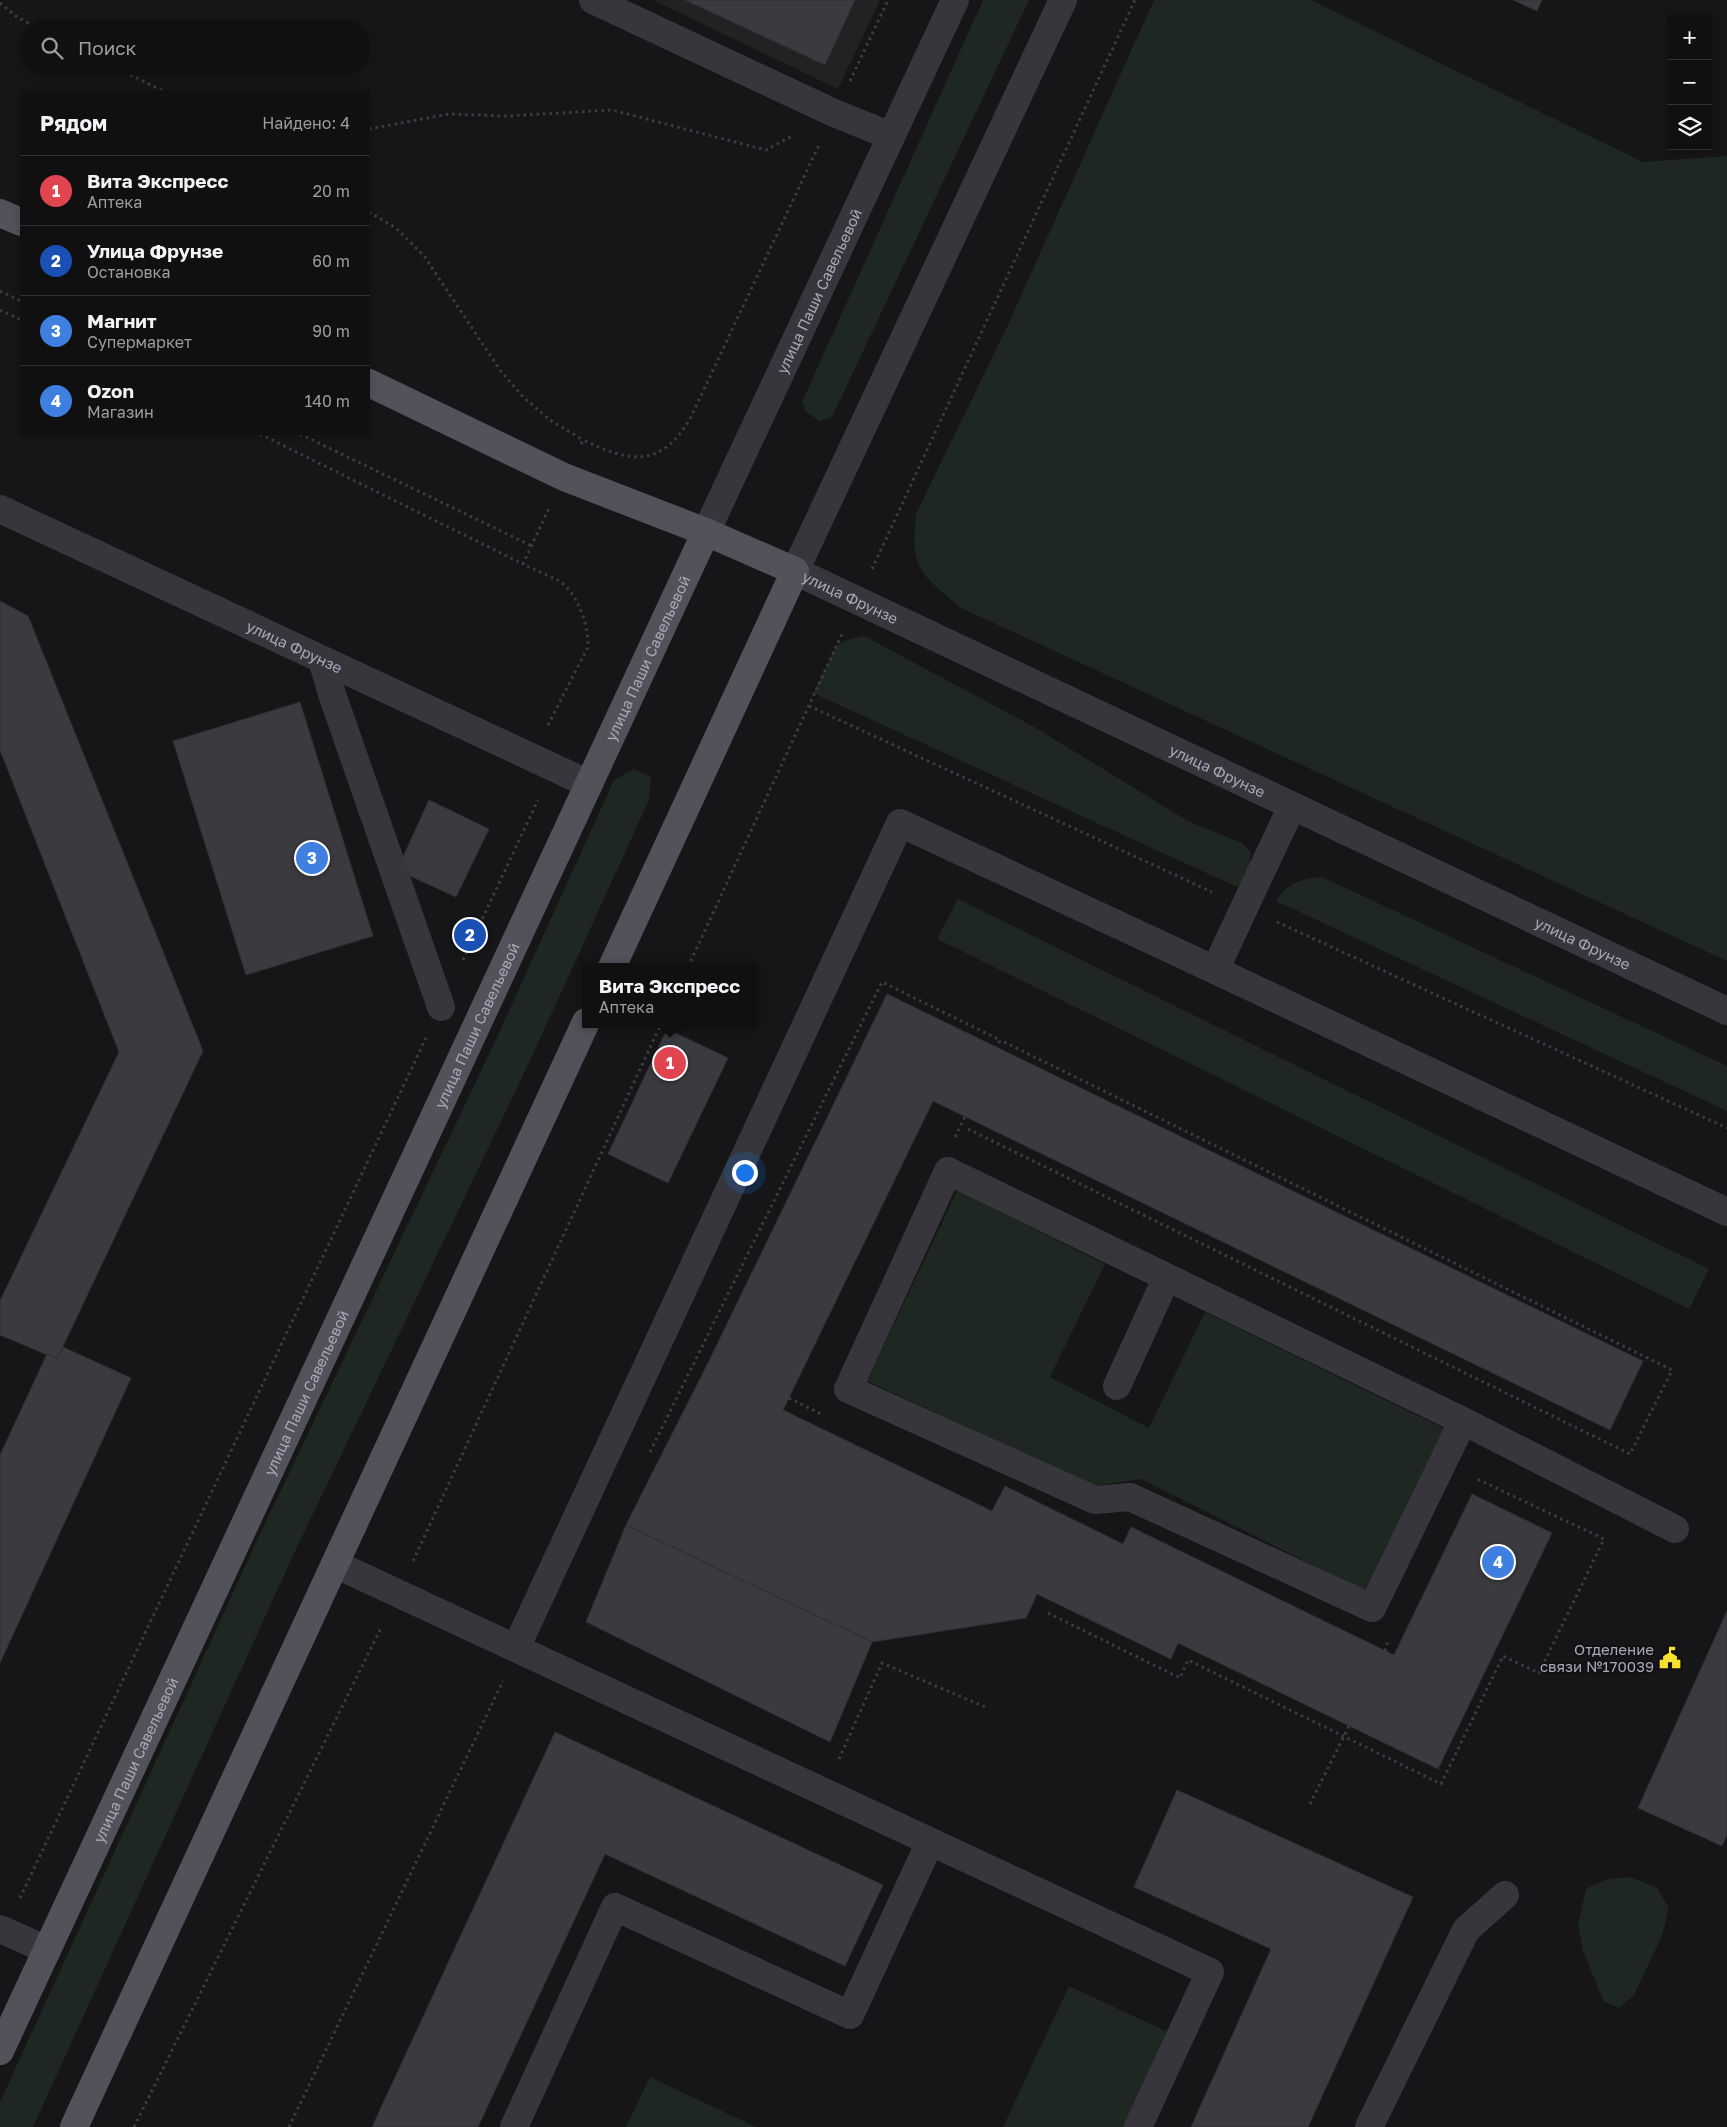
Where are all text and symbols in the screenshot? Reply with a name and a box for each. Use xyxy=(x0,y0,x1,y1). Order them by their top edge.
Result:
map controls xyxy=(1667,15,1712,150)
button: + xyxy=(1667,15,1712,60)
search box xyxy=(20,20,370,75)
icon: search xyxy=(38,34,66,62)
text: Поиск xyxy=(78,36,137,59)
button: − xyxy=(1667,60,1712,105)
button: layers xyxy=(1667,105,1712,150)
text: Рядом xyxy=(40,110,107,136)
text: Найдено: 4 xyxy=(262,113,350,133)
text: Вита Экспресс xyxy=(87,169,228,192)
text: 1 xyxy=(52,181,60,201)
text: 20 m xyxy=(313,181,350,201)
text: Аптека xyxy=(87,192,142,212)
street label: улица Паши Савельевой xyxy=(772,206,865,377)
text: Улица Фрунзе xyxy=(87,239,223,262)
text: 2 xyxy=(51,251,61,271)
text: 60 m xyxy=(312,251,350,271)
text: Остановка xyxy=(87,262,171,282)
text: Магнит xyxy=(87,309,157,332)
text: 3 xyxy=(51,321,61,341)
text: 90 m xyxy=(312,321,350,341)
text: Супермаркет xyxy=(87,332,192,352)
text: Ozon xyxy=(87,379,134,402)
text: 4 xyxy=(51,391,61,411)
text: 140 m xyxy=(304,391,350,411)
text: Магазин xyxy=(87,402,154,422)
street label: улица Фрунзе xyxy=(800,567,901,628)
street label: улица Паши Савельевой xyxy=(601,572,694,744)
street label: улица Фрунзе xyxy=(244,616,346,677)
street label: улица Фрунзе xyxy=(1167,740,1269,801)
pin: 3 xyxy=(296,839,328,877)
street label: улица Фрунзе xyxy=(1532,913,1634,973)
pin: 2 xyxy=(454,916,486,954)
street label: улица Паши Савельевой xyxy=(430,940,523,1111)
popup xyxy=(582,963,757,1028)
text: Вита Экспресс xyxy=(599,974,740,997)
text: Аптека xyxy=(599,997,654,1017)
pin: 1 xyxy=(654,1044,686,1082)
your location xyxy=(732,1160,758,1186)
street label: улица Паши Савельевой xyxy=(260,1307,352,1478)
pin: 4 xyxy=(1482,1543,1514,1581)
place label: Отделение связи №170039 xyxy=(1540,1640,1654,1675)
public building icon: Отделение связи №170039 xyxy=(1657,1645,1683,1671)
street label: улица Паши Савельевой xyxy=(89,1674,181,1846)

